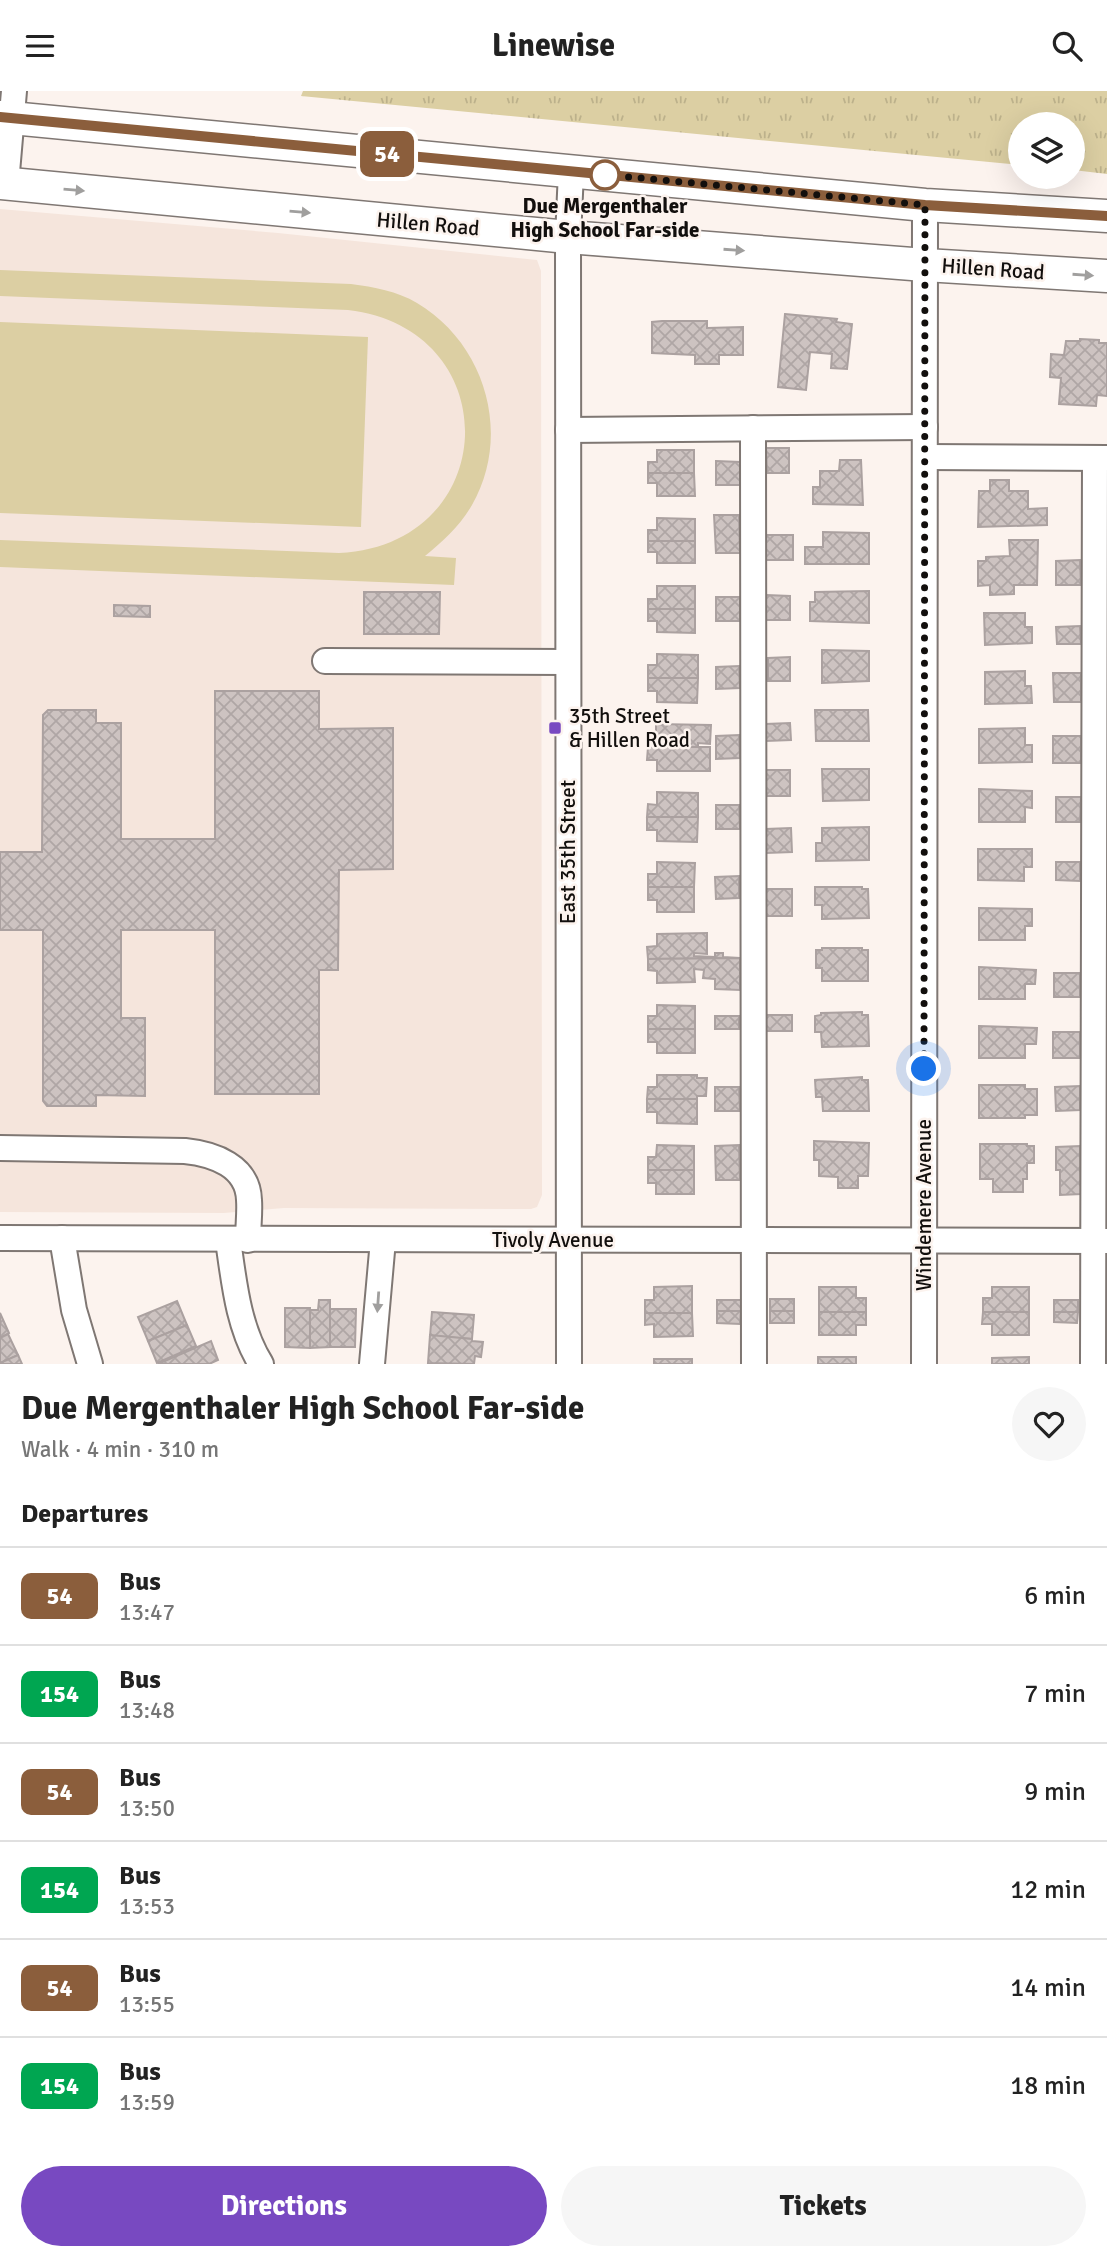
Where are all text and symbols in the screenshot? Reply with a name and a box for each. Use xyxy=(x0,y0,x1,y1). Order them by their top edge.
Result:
text: Linewise xyxy=(492,26,615,65)
icon: menu xyxy=(21,27,59,65)
icon: search xyxy=(1048,27,1086,65)
map controls xyxy=(1008,112,1085,189)
button: layers xyxy=(1008,112,1085,189)
line badge: 54 xyxy=(356,131,418,177)
text: 54 xyxy=(374,139,400,169)
marker: Due Mergenthaler High School Far-side xyxy=(590,160,620,190)
one-way arrow xyxy=(63,185,85,196)
place label: Due Mergenthaler High School Far-side xyxy=(511,193,699,243)
one-way arrow xyxy=(290,207,312,218)
street label: Hillen Road xyxy=(375,207,481,241)
one-way arrow xyxy=(723,245,745,256)
street label: Hillen Road xyxy=(941,252,1045,286)
one-way arrow xyxy=(1072,269,1094,280)
place label: 35th Street & Hillen Road xyxy=(569,703,690,753)
marker: 35th Street & Hillen Road xyxy=(547,720,563,736)
street label: East 35th Street xyxy=(555,780,581,924)
your location xyxy=(906,1051,941,1086)
street label: Windemere Avenue xyxy=(911,1119,937,1291)
street label: Tivoly Avenue xyxy=(492,1227,614,1253)
one-way arrow xyxy=(372,1291,383,1313)
button: heart xyxy=(1012,1387,1086,1461)
text: Due Mergenthaler High School Far-side xyxy=(21,1388,584,1429)
text: Walk · 4 min · 310 m xyxy=(21,1435,219,1464)
text: Departures xyxy=(21,1498,148,1530)
text: Bus xyxy=(119,1566,161,1598)
text: 6 min xyxy=(1024,1580,1086,1612)
text: 54 xyxy=(47,1581,72,1611)
text: 13:47 xyxy=(119,1598,175,1627)
text: Bus xyxy=(119,1664,161,1696)
text: 7 min xyxy=(1024,1678,1086,1710)
text: 154 xyxy=(40,1679,79,1709)
text: 13:48 xyxy=(119,1696,175,1725)
text: Bus xyxy=(119,1762,161,1794)
text: 9 min xyxy=(1024,1776,1086,1808)
text: 54 xyxy=(47,1777,72,1807)
text: 13:50 xyxy=(119,1794,175,1823)
text: Bus xyxy=(119,1860,161,1892)
text: 12 min xyxy=(1010,1874,1086,1906)
text: 154 xyxy=(40,1875,79,1905)
text: 13:53 xyxy=(119,1892,175,1921)
text: Bus xyxy=(119,1958,161,1990)
text: 14 min xyxy=(1010,1972,1086,2004)
text: 54 xyxy=(47,1973,72,2003)
text: 13:55 xyxy=(119,1990,175,2019)
text: Bus xyxy=(119,2056,161,2088)
text: 18 min xyxy=(1010,2070,1086,2102)
text: 154 xyxy=(40,2071,79,2101)
text: 13:59 xyxy=(119,2088,175,2117)
button: Directions xyxy=(21,2166,547,2246)
button: Tickets xyxy=(561,2166,1086,2246)

